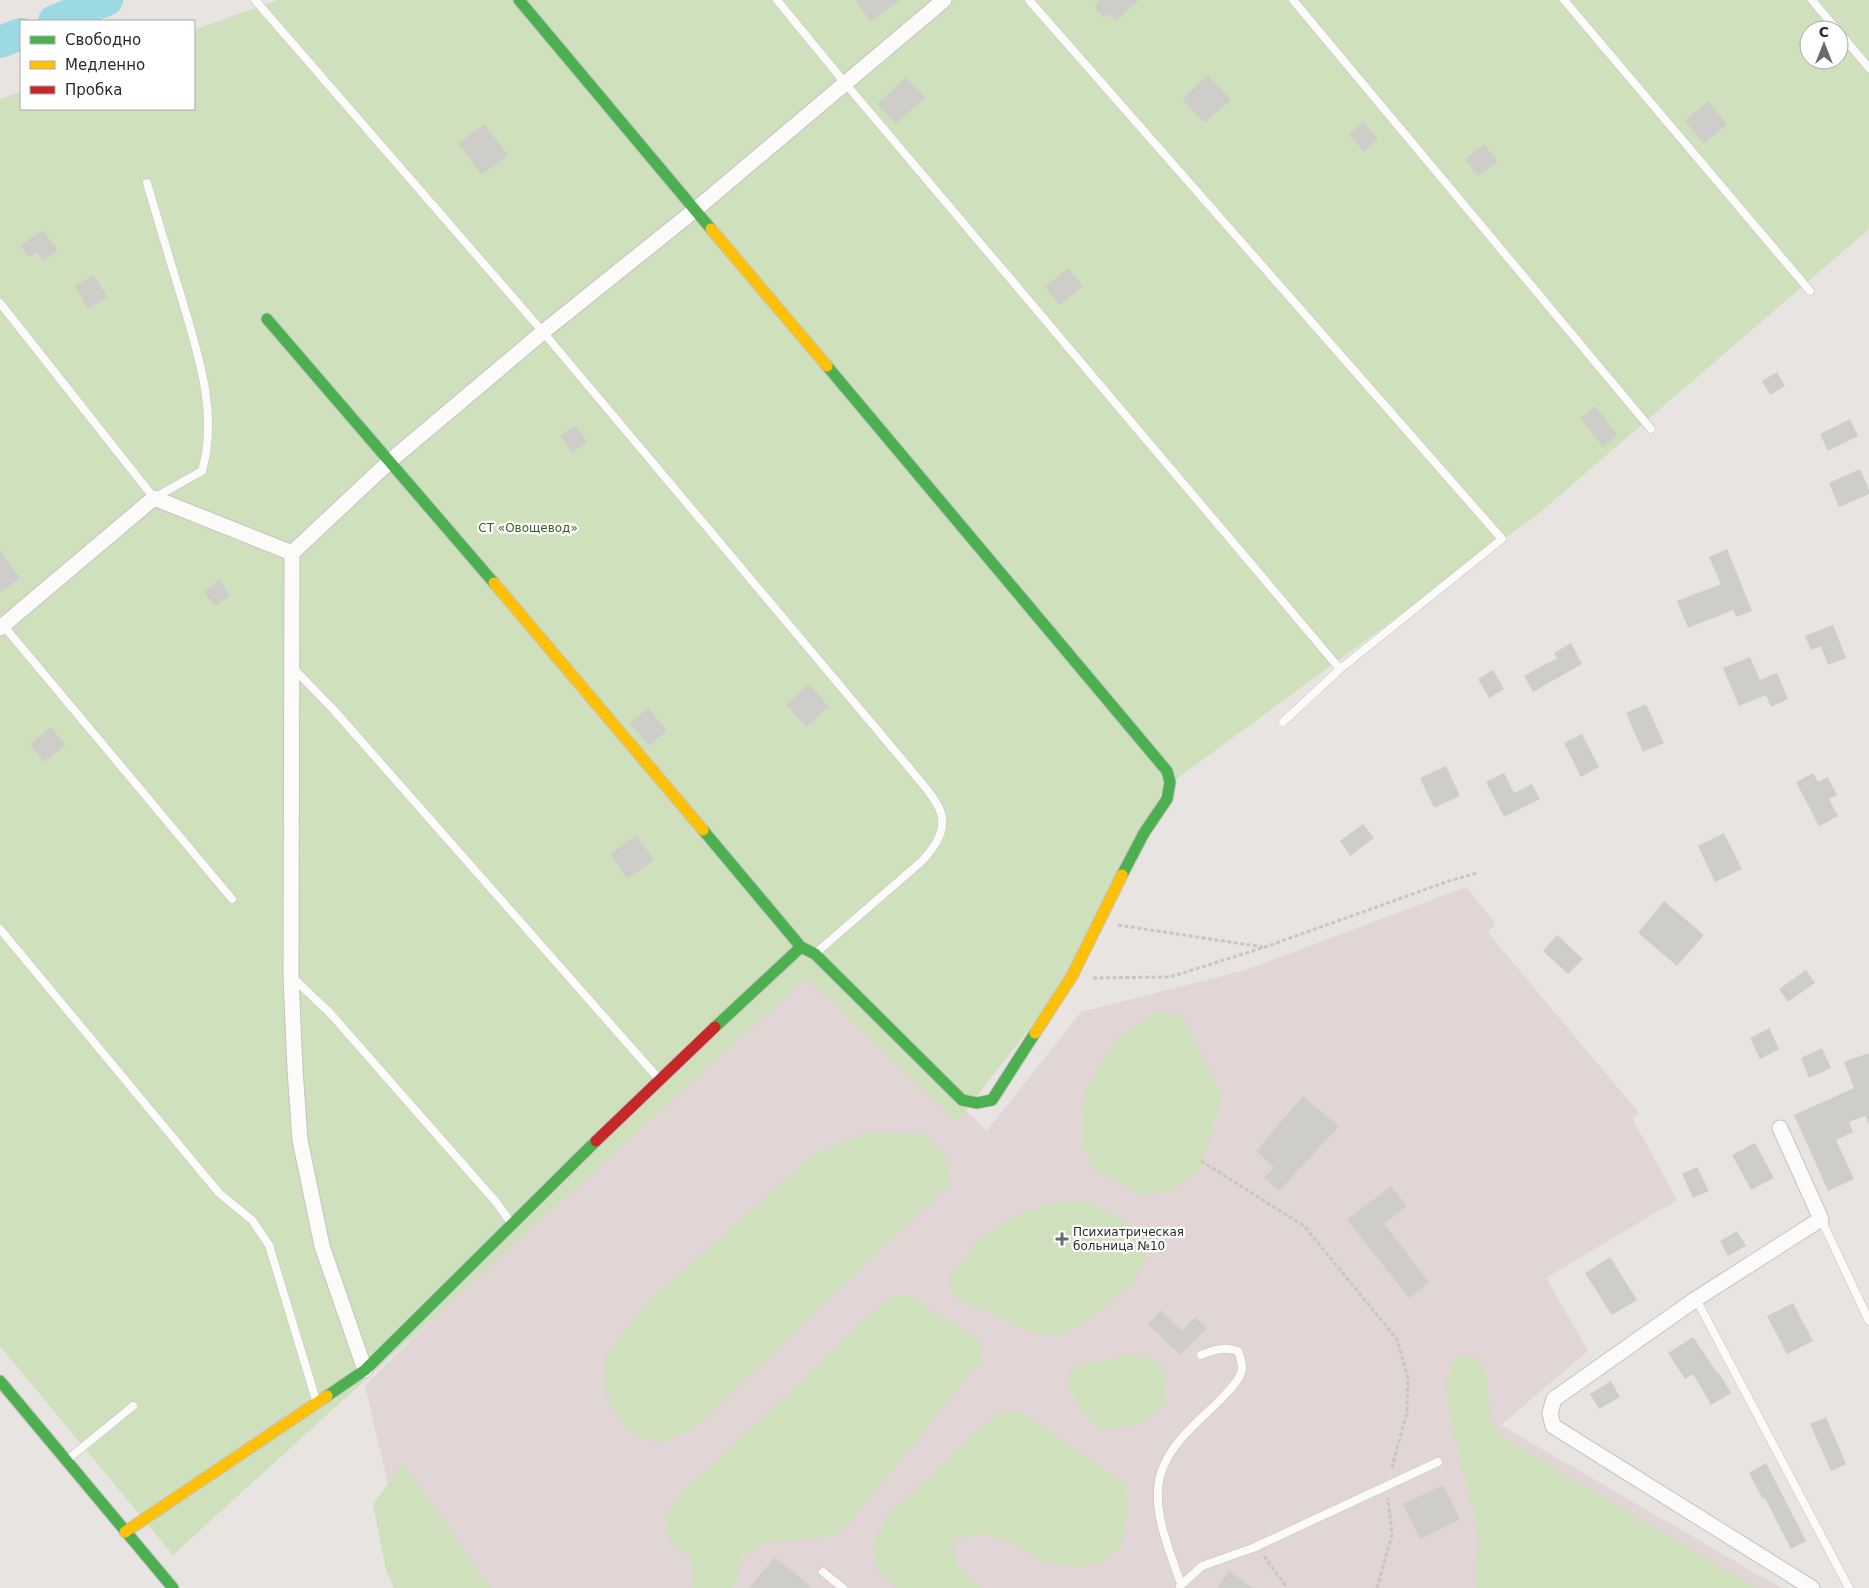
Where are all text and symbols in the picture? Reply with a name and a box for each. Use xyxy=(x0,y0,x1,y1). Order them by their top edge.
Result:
legend xyxy=(20,20,195,110)
north arrow xyxy=(1799,20,1849,70)
text: С xyxy=(1819,24,1829,40)
text: Свободно xyxy=(65,31,141,49)
text: Медленно xyxy=(65,56,145,74)
text: Пробка xyxy=(65,81,122,99)
park label: СТ «Овощевод» xyxy=(478,521,578,535)
place label: Психиатрическая больница №10 xyxy=(1073,1225,1184,1253)
marker: Психиатрическая больница №10 xyxy=(1055,1232,1069,1246)

